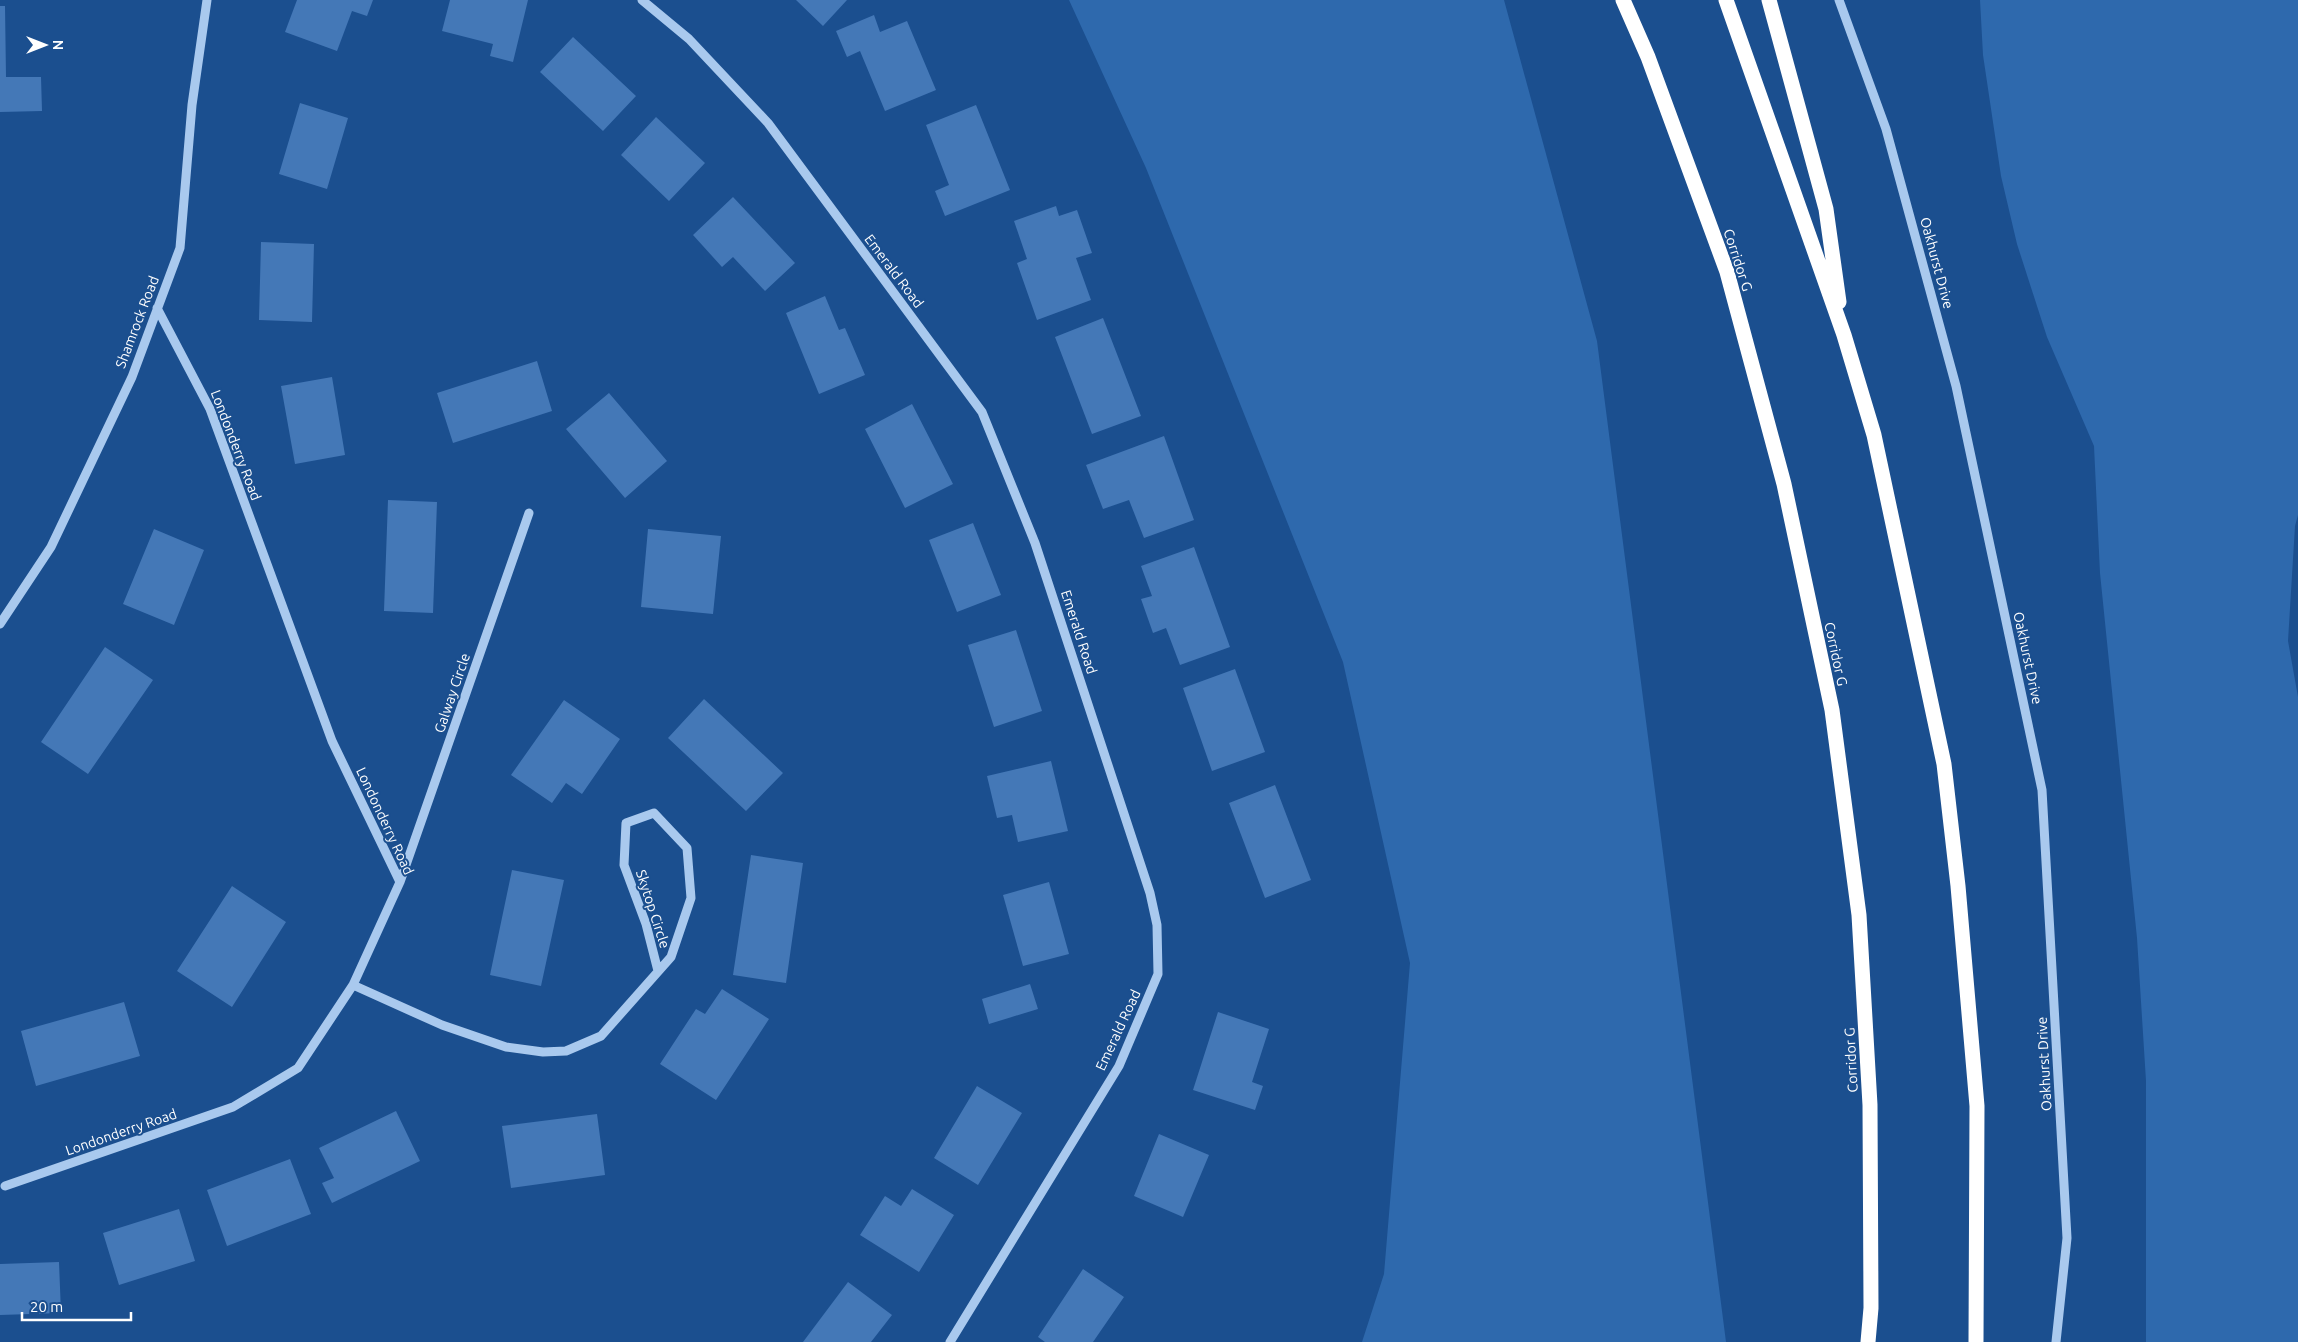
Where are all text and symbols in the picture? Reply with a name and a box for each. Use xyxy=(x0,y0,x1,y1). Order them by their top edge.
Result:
north arrow xyxy=(20,20,70,70)
text: N xyxy=(50,40,66,50)
street label: Oakhurst Drive xyxy=(1917,215,1957,311)
street label: Corridor G xyxy=(1720,227,1756,293)
street label: Emerald Road xyxy=(861,231,927,311)
street label: Shamrock Road xyxy=(112,274,162,370)
street label: Londonderry Road xyxy=(208,388,264,502)
street label: Emerald Road xyxy=(1058,588,1100,676)
street label: Oakhurst Drive xyxy=(2010,610,2046,706)
street label: Corridor G xyxy=(1821,621,1851,687)
street label: Galway Circle xyxy=(431,651,473,735)
street label: Londonderry Road xyxy=(353,765,417,877)
street label: Skytop Circle xyxy=(633,868,673,950)
street label: Emerald Road xyxy=(1092,987,1144,1073)
street label: Oakhurst Drive xyxy=(2034,1016,2054,1112)
street label: Corridor G xyxy=(1841,1027,1861,1093)
street label: Londonderry Road xyxy=(63,1105,179,1159)
scale bar xyxy=(22,1290,131,1322)
text: 20 m xyxy=(30,1298,63,1315)

